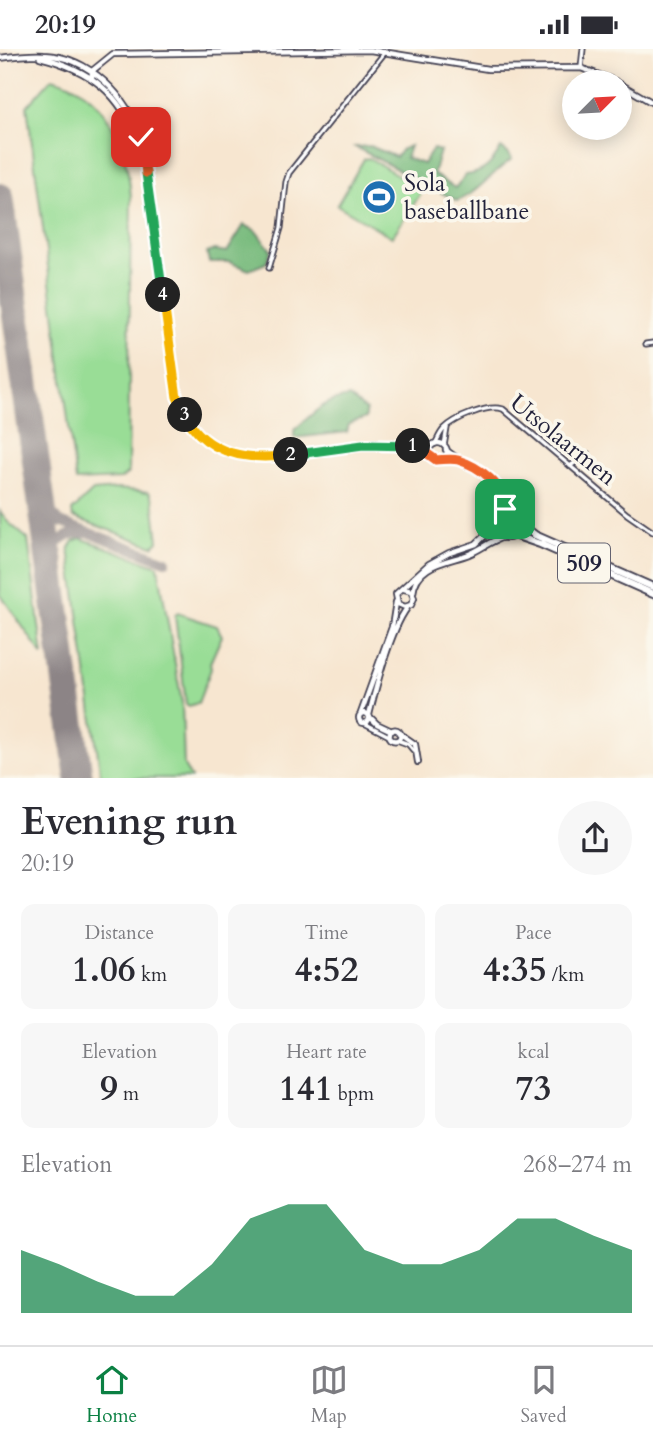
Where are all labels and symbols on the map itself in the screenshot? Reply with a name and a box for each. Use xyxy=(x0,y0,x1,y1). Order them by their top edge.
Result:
north arrow xyxy=(562,70,632,140)
pin xyxy=(111,107,171,167)
place label: Sola baseballbane xyxy=(404,167,529,228)
sports icon: Sola baseballbane xyxy=(360,178,398,216)
pin: 4 xyxy=(146,278,180,313)
street label: Utsolaarmen xyxy=(503,387,624,494)
pin: 3 xyxy=(168,397,202,433)
pin: 1 xyxy=(396,429,430,463)
pin: 2 xyxy=(274,437,308,473)
pin xyxy=(475,479,535,539)
road number: 509 xyxy=(558,543,610,583)

